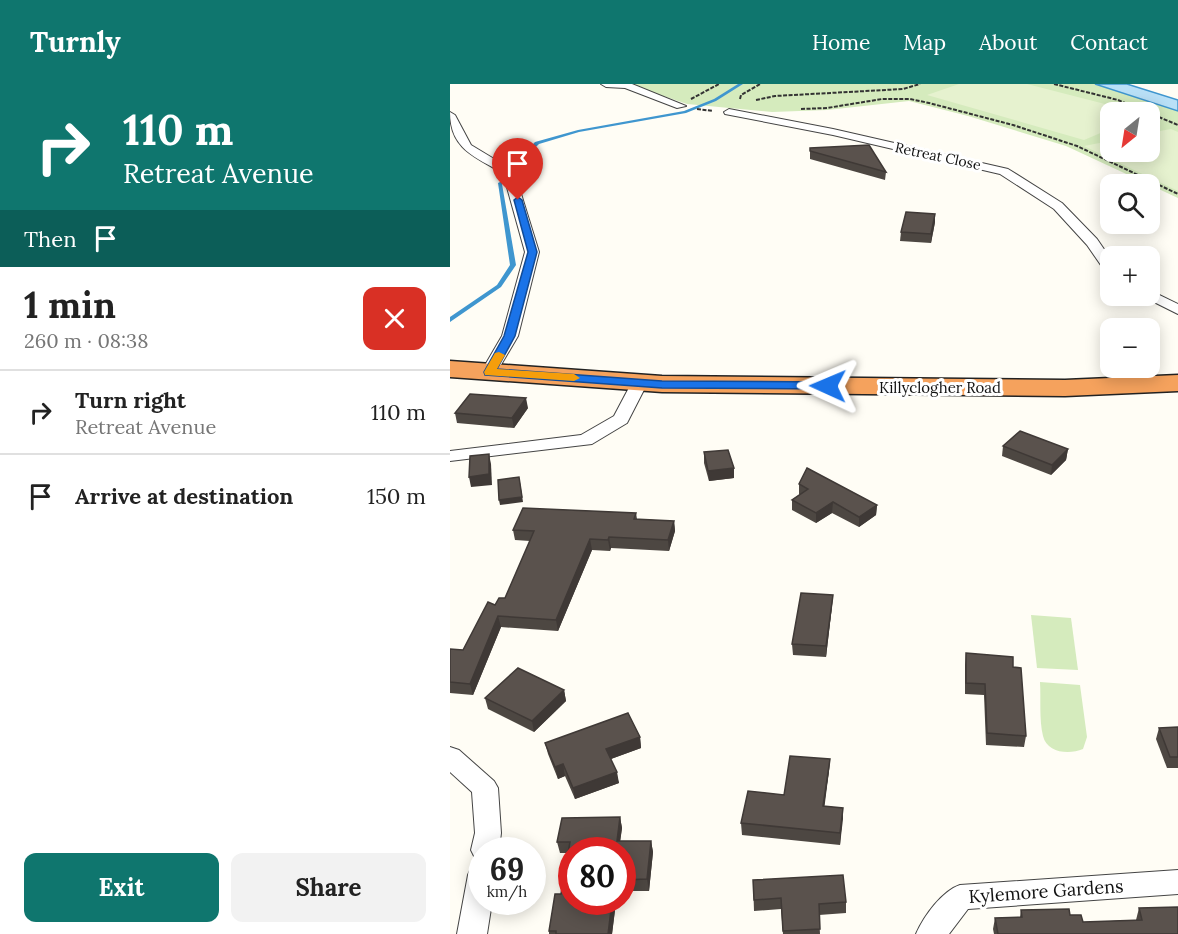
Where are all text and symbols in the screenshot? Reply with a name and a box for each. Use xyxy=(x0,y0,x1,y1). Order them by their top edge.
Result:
text: Turnly xyxy=(30,24,121,60)
text: Home xyxy=(812,29,870,56)
text: Map xyxy=(903,29,946,56)
text: About xyxy=(979,29,1037,56)
text: Contact xyxy=(1070,29,1148,56)
north arrow xyxy=(1100,102,1160,162)
map controls xyxy=(1100,102,1160,378)
text: 110 m xyxy=(123,103,234,157)
icon: right xyxy=(24,108,102,186)
pin xyxy=(492,138,543,200)
street label: Retreat Close xyxy=(893,138,983,174)
icon: arrive xyxy=(501,147,534,180)
text: Retreat Avenue xyxy=(123,156,314,190)
button: search xyxy=(1100,174,1160,234)
icon: arrive xyxy=(89,222,122,255)
text: Then xyxy=(24,225,77,253)
button: + xyxy=(1100,246,1160,306)
text: 1 min xyxy=(24,282,116,328)
button: close xyxy=(363,287,426,350)
button: − xyxy=(1100,318,1160,378)
text: 260 m · 08:38 xyxy=(24,328,148,353)
position arrow xyxy=(796,354,860,418)
street label: Killyclogher Road xyxy=(879,378,1001,397)
text: Turn right xyxy=(75,386,186,414)
icon: right xyxy=(24,396,57,429)
text: 110 m xyxy=(371,398,426,426)
text: Retreat Avenue xyxy=(75,414,216,439)
icon: arrive xyxy=(24,480,57,513)
text: Arrive at destination xyxy=(75,482,293,510)
text: 150 m xyxy=(367,482,426,510)
speed limit sign: 80 xyxy=(558,837,636,915)
text: 69 xyxy=(490,850,524,888)
button: Exit xyxy=(24,853,219,922)
button: Share xyxy=(231,853,426,922)
street label: Kylemore Gardens xyxy=(968,874,1124,908)
text: km/h xyxy=(487,882,527,901)

